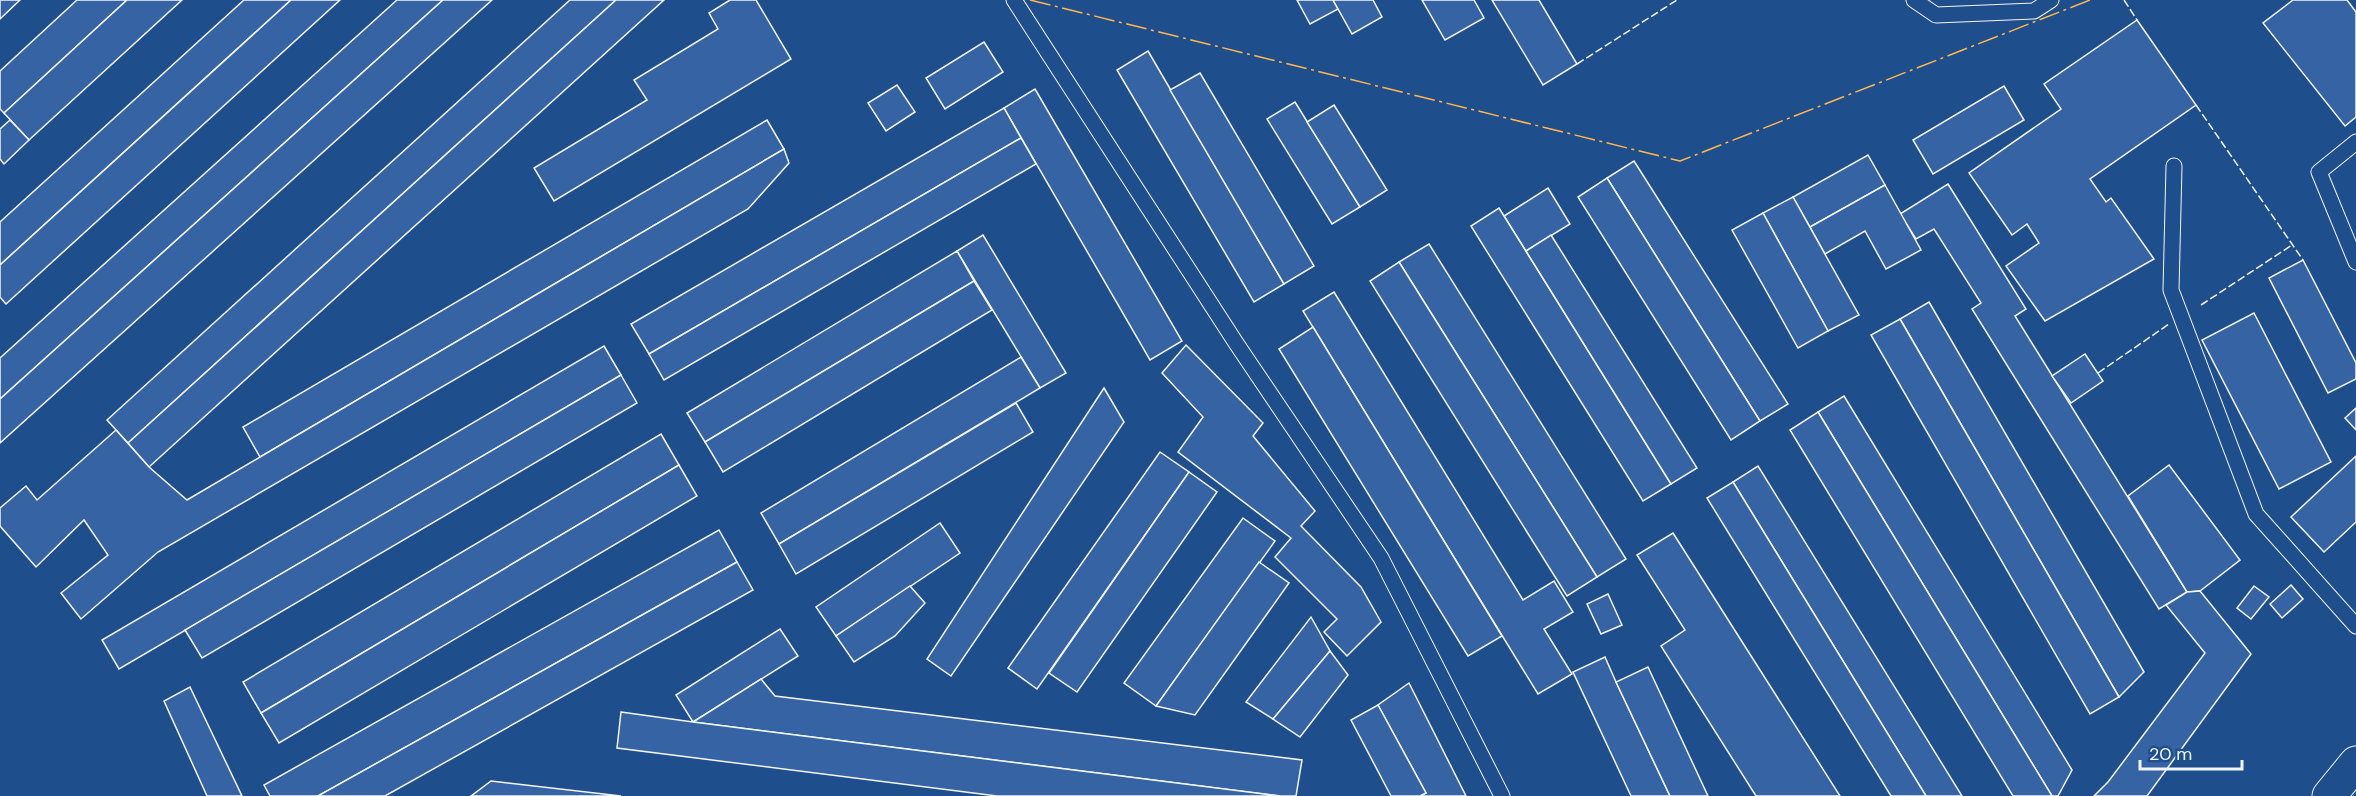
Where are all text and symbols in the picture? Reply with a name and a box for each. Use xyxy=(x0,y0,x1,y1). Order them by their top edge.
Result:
scale bar xyxy=(2140,733,2242,771)
text: 20 m xyxy=(2149,742,2192,766)

